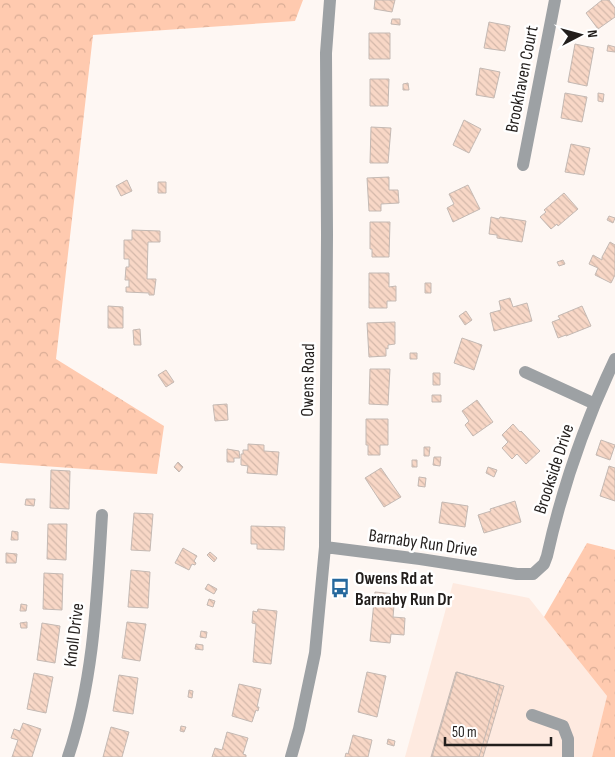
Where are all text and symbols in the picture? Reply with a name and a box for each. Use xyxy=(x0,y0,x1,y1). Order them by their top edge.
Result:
north arrow xyxy=(555,10,605,60)
street label: Brookhaven Court xyxy=(501,23,543,134)
text: N xyxy=(584,29,601,38)
street label: Owens Road xyxy=(297,343,319,417)
street label: Brookside Drive xyxy=(530,421,578,517)
street label: Barnaby Run Drive xyxy=(367,525,479,561)
place label: Owens Rd at Barnaby Run Dr xyxy=(355,568,453,610)
bus stop icon: Owens Rd at Barnaby Run Dr xyxy=(329,577,351,599)
street label: Knoll Drive xyxy=(60,602,88,668)
scale bar xyxy=(445,714,551,746)
text: 50 m xyxy=(452,723,477,742)

